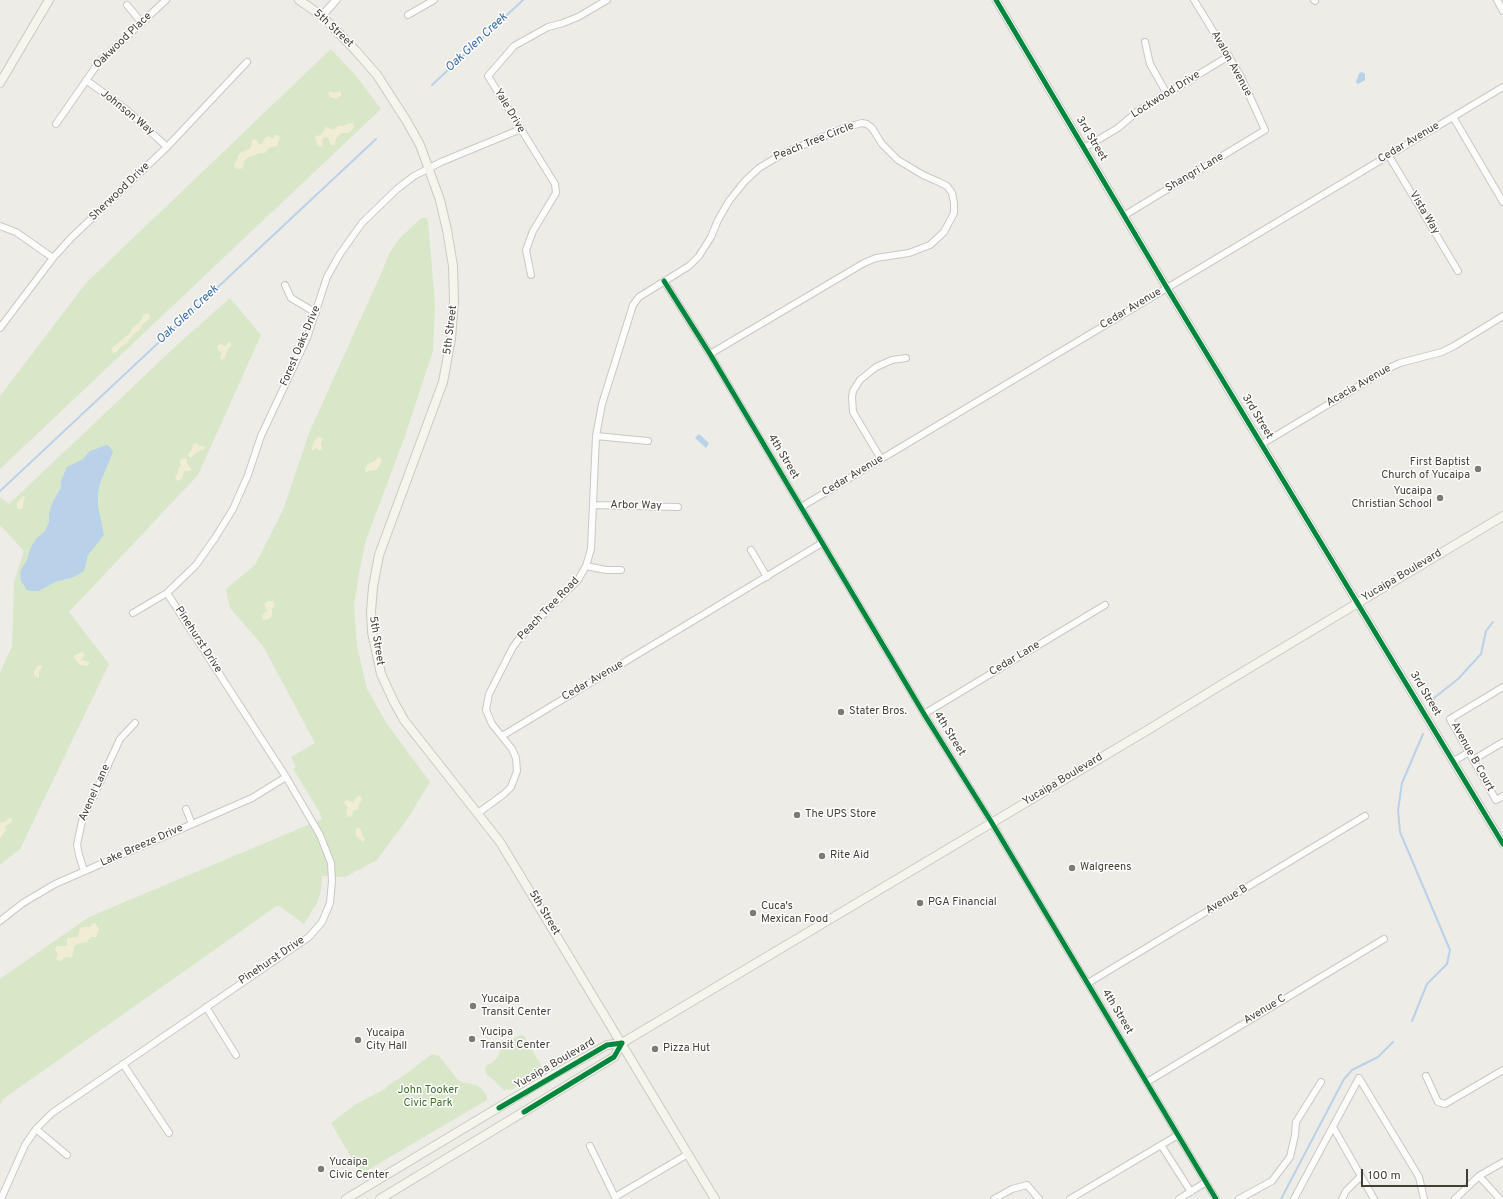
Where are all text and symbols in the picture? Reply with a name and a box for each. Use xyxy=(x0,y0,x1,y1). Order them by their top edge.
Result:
street label: 5th Street xyxy=(310,7,356,51)
street label: Oakwood Place xyxy=(91,10,155,72)
water label: Oak Glen Creek xyxy=(443,11,511,75)
street label: Avalon Avenue xyxy=(1208,29,1254,99)
street label: Lockwood Drive xyxy=(1129,69,1203,121)
street label: Yale Drive xyxy=(491,86,527,136)
street label: Johnson Way xyxy=(98,87,156,139)
street label: 3rd Street xyxy=(1073,114,1109,164)
street label: Peach Tree Circle xyxy=(772,120,856,164)
street label: Cedar Avenue xyxy=(1376,120,1442,166)
street label: Shangri Lane xyxy=(1164,151,1226,195)
street label: Sherwood Drive xyxy=(87,160,153,224)
street label: Vista Way xyxy=(1406,189,1442,237)
water label: Oak Glen Creek xyxy=(154,283,222,347)
street label: Cedar Avenue xyxy=(1098,286,1164,332)
street label: Forest Oaks Drive xyxy=(278,304,324,388)
street label: 5th Street xyxy=(441,304,461,356)
street label: Acacia Avenue xyxy=(1324,362,1394,410)
street label: 3rd Street xyxy=(1239,392,1275,442)
street label: 4th Street xyxy=(765,432,801,482)
street label: Cedar Avenue xyxy=(820,453,886,499)
place label: First Baptist Church of Yucaipa xyxy=(1381,456,1470,482)
marker: First Baptist Church of Yucaipa xyxy=(1473,464,1483,474)
place label: Yucaipa Christian School xyxy=(1351,485,1432,511)
marker: Yucaipa Christian School xyxy=(1435,493,1445,503)
street label: Arbor Way xyxy=(610,499,662,513)
street label: Yucaipa Boulevard xyxy=(1360,547,1444,605)
street label: Peach Tree Road xyxy=(516,575,582,643)
street label: Pinehurst Drive xyxy=(172,604,224,676)
street label: 5th Street xyxy=(366,615,386,667)
street label: Cedar Lane xyxy=(987,639,1043,679)
street label: Cedar Avenue xyxy=(560,658,626,704)
street label: 3rd Street xyxy=(1407,669,1443,719)
place label: Stater Bros. xyxy=(849,705,907,719)
marker: Stater Bros. xyxy=(836,707,846,717)
street label: 4th Street xyxy=(930,709,968,759)
street label: Avenue B Court xyxy=(1447,720,1497,794)
street label: Yucaipa Boulevard xyxy=(1021,751,1105,809)
street label: Avenel Lane xyxy=(77,763,113,823)
place label: The UPS Store xyxy=(805,808,876,822)
marker: The UPS Store xyxy=(792,810,802,820)
street label: Lake Breeze Drive xyxy=(99,822,185,870)
place label: Rite Aid xyxy=(830,849,869,863)
marker: Rite Aid xyxy=(817,851,827,861)
place label: Walgreens xyxy=(1080,861,1131,875)
marker: Walgreens xyxy=(1067,863,1077,873)
street label: Avenue B xyxy=(1204,882,1250,918)
street label: 5th Street xyxy=(526,888,562,938)
place label: PGA Financial xyxy=(928,896,997,910)
marker: PGA Financial xyxy=(915,898,925,908)
place label: Cuca's Mexican Food xyxy=(761,900,828,926)
marker: Cuca's Mexican Food xyxy=(748,908,758,918)
street label: Pinehurst Drive xyxy=(237,934,307,988)
street label: 4th Street xyxy=(1099,987,1135,1037)
street label: Avenue C xyxy=(1242,992,1288,1028)
place label: Yucaipa Transit Center xyxy=(481,993,551,1019)
marker: Yucaipa Transit Center xyxy=(468,1001,478,1011)
place label: Yucipa Transit Center xyxy=(480,1026,550,1052)
place label: Yucaipa City Hall xyxy=(366,1027,407,1053)
marker: Yucipa Transit Center xyxy=(467,1034,477,1044)
marker: Yucaipa City Hall xyxy=(353,1035,363,1045)
street label: Yucaipa Boulevard xyxy=(512,1036,598,1092)
place label: Pizza Hut xyxy=(663,1042,710,1056)
marker: Pizza Hut xyxy=(650,1044,660,1054)
park label: John Tooker Civic Park xyxy=(398,1084,458,1110)
place label: Yucaipa Civic Center xyxy=(329,1156,389,1182)
scale bar xyxy=(1363,1161,1470,1187)
marker: Yucaipa Civic Center xyxy=(316,1164,326,1174)
text: 100 m xyxy=(1368,1168,1401,1184)

